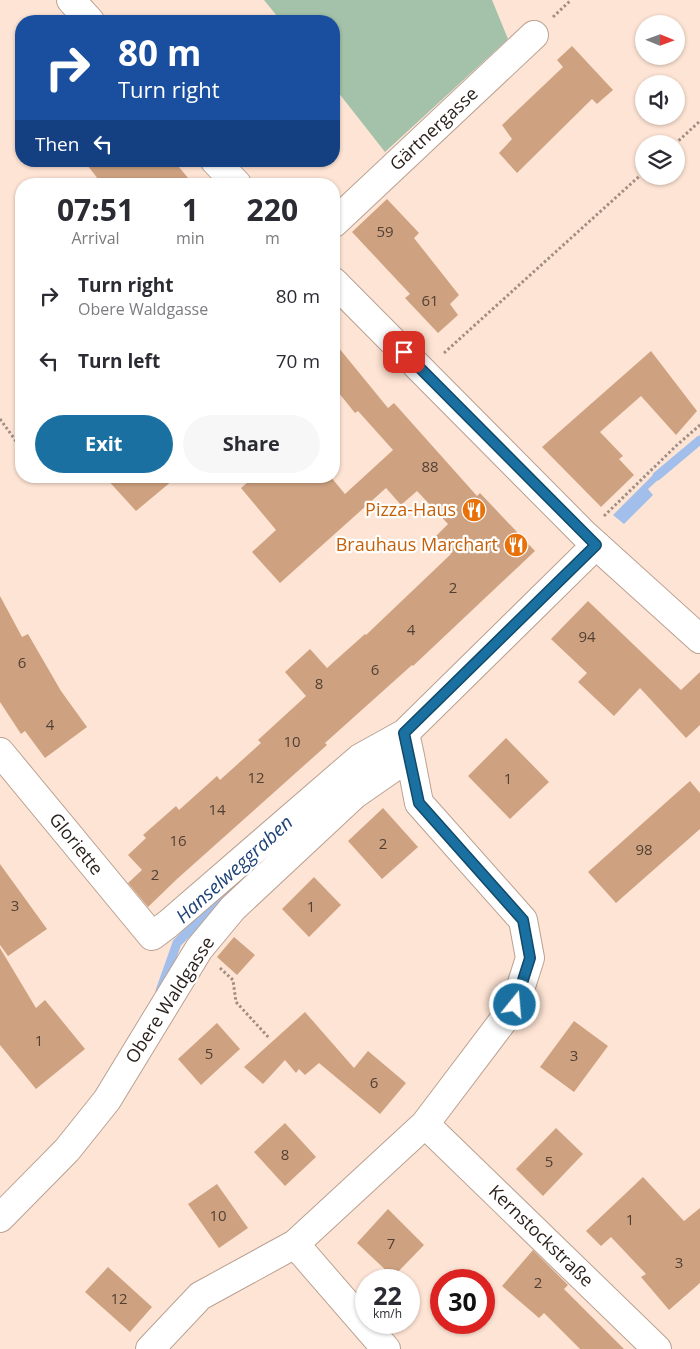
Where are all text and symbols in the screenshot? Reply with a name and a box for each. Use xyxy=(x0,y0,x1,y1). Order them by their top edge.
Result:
north arrow xyxy=(635,15,685,65)
map controls xyxy=(635,15,685,185)
text: 80 m xyxy=(118,29,201,76)
icon: right xyxy=(35,35,100,100)
text: Turn right xyxy=(118,74,220,104)
button: sound xyxy=(635,75,685,125)
street label: Gärtnergasse xyxy=(384,81,483,175)
icon: left xyxy=(89,130,117,158)
text: Then xyxy=(35,131,79,157)
button: layers xyxy=(635,135,685,185)
text: 07:51 xyxy=(57,189,134,230)
text: 1 xyxy=(182,189,199,230)
text: 220 xyxy=(247,189,298,230)
house number: 59 xyxy=(376,221,394,241)
text: Arrival xyxy=(71,227,120,249)
text: min xyxy=(176,227,205,249)
text: m xyxy=(265,227,280,249)
text: Turn right xyxy=(78,272,173,298)
icon: right xyxy=(35,282,63,310)
text: 80 m xyxy=(276,283,320,309)
house number: 61 xyxy=(421,290,439,310)
text: Obere Waldgasse xyxy=(78,298,208,320)
pin xyxy=(383,331,425,373)
icon: arrive xyxy=(390,338,418,366)
icon: left xyxy=(35,347,63,375)
text: Turn left xyxy=(78,348,160,374)
text: 70 m xyxy=(276,348,320,374)
button: Exit xyxy=(35,415,173,473)
button: Share xyxy=(183,415,320,473)
house number: 88 xyxy=(421,456,439,476)
place label: Pizza-Haus xyxy=(365,497,456,521)
restaurant icon: Pizza-Haus xyxy=(461,497,487,523)
place label: Brauhaus Marchart xyxy=(336,532,498,556)
restaurant icon: Brauhaus Marchart xyxy=(503,532,529,558)
house number: 2 xyxy=(449,577,457,597)
house number: 4 xyxy=(407,619,416,639)
house number: 94 xyxy=(578,626,596,646)
house number: 6 xyxy=(18,652,26,672)
house number: 6 xyxy=(371,659,379,679)
house number: 8 xyxy=(315,673,323,693)
house number: 4 xyxy=(46,714,55,734)
house number: 10 xyxy=(283,731,301,751)
house number: 12 xyxy=(247,767,265,787)
house number: 1 xyxy=(504,768,512,788)
house number: 14 xyxy=(208,799,226,819)
street label: Gloriette xyxy=(44,807,109,879)
water label: Hanselweggraben xyxy=(170,809,298,929)
house number: 16 xyxy=(169,830,187,850)
house number: 2 xyxy=(379,833,387,853)
house number: 98 xyxy=(635,839,653,859)
house number: 2 xyxy=(151,864,159,884)
house number: 3 xyxy=(11,895,19,915)
house number: 1 xyxy=(307,896,315,916)
street label: Obere Waldgasse xyxy=(119,931,219,1067)
position arrow xyxy=(488,978,540,1030)
house number: 1 xyxy=(35,1030,43,1050)
house number: 5 xyxy=(205,1043,213,1063)
house number: 3 xyxy=(570,1045,578,1065)
house number: 6 xyxy=(370,1072,378,1092)
house number: 8 xyxy=(281,1144,289,1164)
house number: 5 xyxy=(545,1151,553,1171)
street label: Kernstockstraße xyxy=(484,1179,599,1292)
house number: 10 xyxy=(209,1205,227,1225)
house number: 1 xyxy=(626,1209,634,1229)
house number: 7 xyxy=(387,1233,395,1253)
house number: 3 xyxy=(675,1252,683,1272)
speed limit sign: 30 xyxy=(430,1269,495,1334)
house number: 2 xyxy=(534,1272,542,1292)
text: 22 xyxy=(373,1278,402,1312)
house number: 12 xyxy=(110,1288,128,1308)
text: km/h xyxy=(373,1305,402,1322)

